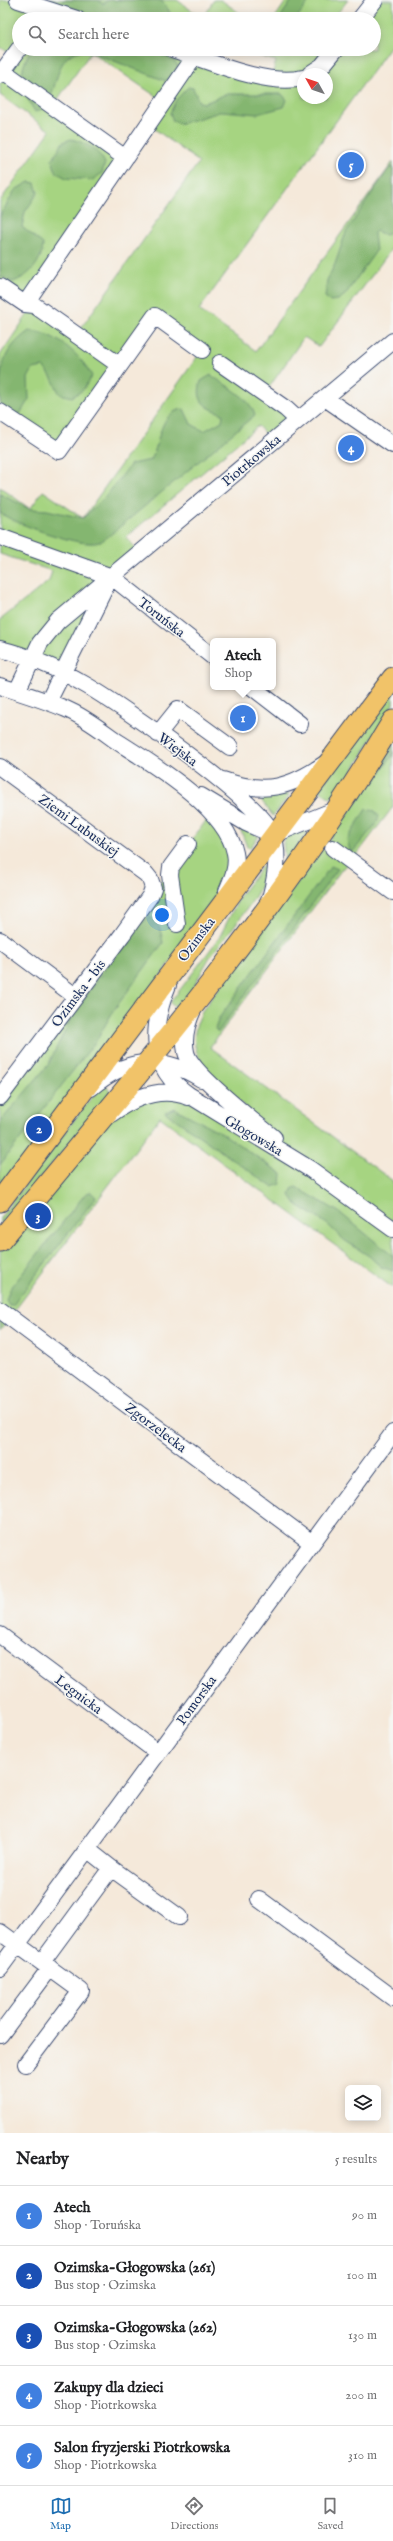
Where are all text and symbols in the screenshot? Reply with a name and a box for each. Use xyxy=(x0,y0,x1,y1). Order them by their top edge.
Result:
search box xyxy=(12,12,381,56)
icon: search xyxy=(26,23,48,45)
text: Search here xyxy=(58,25,129,44)
north arrow xyxy=(297,68,333,104)
pin: 5 xyxy=(338,150,364,180)
street label: Piotrkowska xyxy=(218,430,286,491)
pin: 4 xyxy=(338,433,364,463)
street label: Toruńska xyxy=(134,594,189,642)
popup xyxy=(210,638,276,690)
text: Atech xyxy=(225,646,261,665)
text: Shop xyxy=(225,665,252,682)
pin: 1 xyxy=(230,703,256,733)
street label: Wiejska xyxy=(154,729,202,771)
street label: Ziemi Lubuskiej xyxy=(35,791,122,861)
your location xyxy=(152,905,172,925)
street label: Ozimska xyxy=(174,913,220,965)
street label: Ozimska - bis xyxy=(48,956,110,1031)
street label: Głogowska xyxy=(221,1111,287,1161)
pin: 2 xyxy=(26,1114,52,1144)
pin: 3 xyxy=(25,1201,51,1231)
street label: Zgorzelecka xyxy=(121,1399,191,1457)
street label: Legnicka xyxy=(51,1671,106,1719)
street label: Pomorska xyxy=(173,1671,221,1729)
map controls xyxy=(345,2085,381,2121)
button: layers xyxy=(345,2085,381,2121)
text: Nearby xyxy=(16,2149,69,2170)
text: 5 results xyxy=(335,2151,377,2168)
text: Atech xyxy=(54,2198,91,2217)
text: 1 xyxy=(27,2207,31,2224)
text: 90 m xyxy=(352,2207,377,2224)
text: Shop · Toruńska xyxy=(54,2217,141,2234)
text: Ozimska-Głogowska (261) xyxy=(54,2258,215,2277)
text: 2 xyxy=(26,2267,32,2284)
text: 100 m xyxy=(347,2267,377,2284)
text: Bus stop · Ozimska xyxy=(54,2277,156,2294)
text: Ozimska-Głogowska (262) xyxy=(54,2318,217,2337)
text: 3 xyxy=(27,2327,31,2344)
text: 130 m xyxy=(348,2327,377,2344)
text: Bus stop · Ozimska xyxy=(54,2337,156,2354)
text: Zakupy dla dzieci xyxy=(54,2378,164,2397)
text: 4 xyxy=(26,2387,32,2404)
text: 200 m xyxy=(345,2387,377,2404)
text: Shop · Piotrkowska xyxy=(54,2397,157,2414)
text: Salon fryzjerski Piotrkowska xyxy=(54,2438,230,2457)
text: 5 xyxy=(27,2447,31,2464)
text: 310 m xyxy=(348,2447,377,2464)
text: Shop · Piotrkowska xyxy=(54,2457,157,2474)
tab: Map xyxy=(50,2495,72,2533)
tab: Directions xyxy=(171,2495,218,2533)
tab: Saved xyxy=(317,2495,343,2533)

